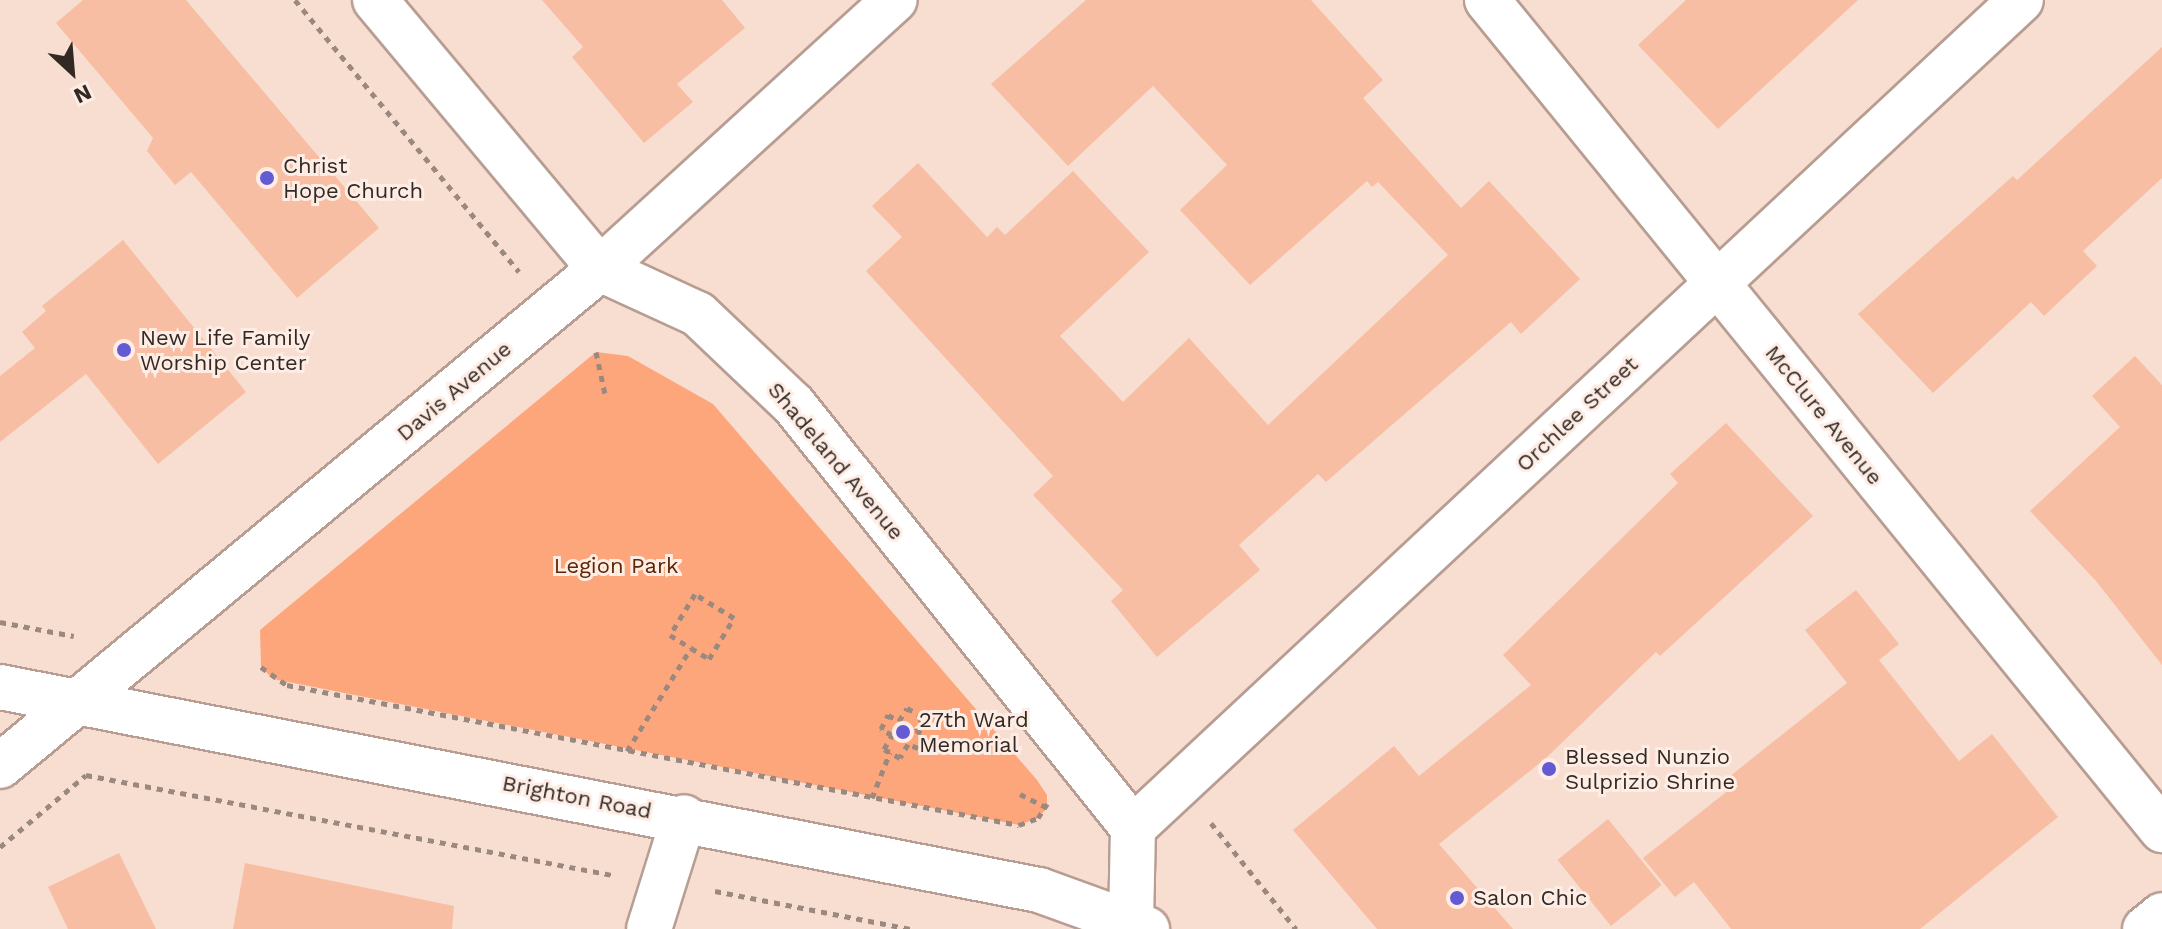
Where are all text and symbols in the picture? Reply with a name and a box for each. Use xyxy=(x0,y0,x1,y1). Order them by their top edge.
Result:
north arrow xyxy=(32,32,112,112)
text: N xyxy=(70,79,96,109)
place label: Christ Hope Church xyxy=(283,152,423,204)
marker: Christ Hope Church xyxy=(258,169,276,187)
place label: New Life Family Worship Center xyxy=(140,324,311,376)
street label: Davis Avenue xyxy=(391,335,517,447)
street label: McClure Avenue xyxy=(1759,340,1889,490)
marker: New Life Family Worship Center xyxy=(115,341,133,359)
street label: Orchlee Street xyxy=(1511,351,1643,477)
street label: Shadeland Avenue xyxy=(762,376,910,546)
park label: Legion Park xyxy=(554,553,678,579)
place label: 27th Ward Memorial xyxy=(919,706,1029,758)
marker: 27th Ward Memorial xyxy=(894,723,912,741)
place label: Blessed Nunzio Sulprizio Shrine xyxy=(1565,743,1735,794)
marker: Blessed Nunzio Sulprizio Shrine xyxy=(1540,760,1558,778)
street label: Brighton Road xyxy=(500,770,654,824)
place label: Salon Chic xyxy=(1473,885,1587,911)
marker: Salon Chic xyxy=(1448,889,1466,907)

